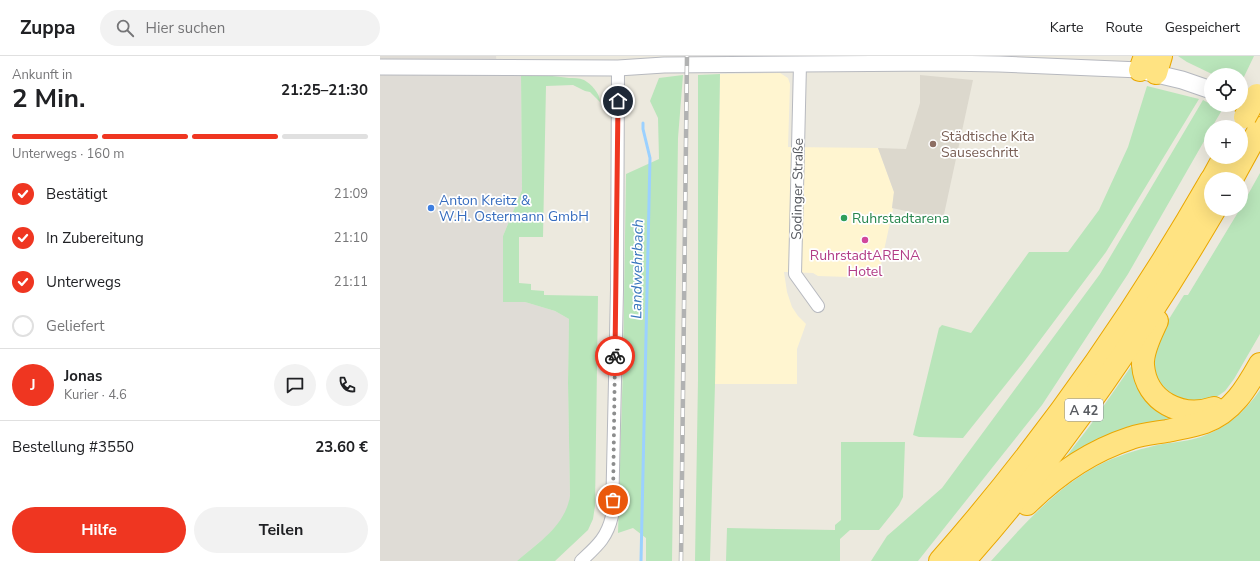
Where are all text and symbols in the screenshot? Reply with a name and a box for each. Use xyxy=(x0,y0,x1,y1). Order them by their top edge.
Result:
search box xyxy=(100,10,380,46)
text: Zuppa xyxy=(20,15,76,41)
icon: search xyxy=(114,17,136,39)
text: Hier suchen xyxy=(146,18,225,38)
text: Karte xyxy=(1050,18,1084,37)
text: Route xyxy=(1106,18,1143,37)
text: Gespeichert xyxy=(1165,18,1240,37)
text: Ankunft in xyxy=(12,66,72,84)
map controls xyxy=(1204,68,1248,216)
button: locate xyxy=(1204,68,1248,112)
text: 21:25–21:30 xyxy=(281,80,368,100)
text: 2 Min. xyxy=(12,81,85,116)
pin xyxy=(601,84,635,118)
icon: home xyxy=(607,90,629,112)
button: + xyxy=(1204,120,1248,164)
place label: Städtische Kita Sauseschritt xyxy=(941,127,1035,162)
street label: Sodinger Straße xyxy=(787,138,808,240)
marker: Städtische Kita Sauseschritt xyxy=(928,139,938,149)
text: Unterwegs · 160 m xyxy=(12,145,124,163)
button: − xyxy=(1204,172,1248,216)
icon: check xyxy=(12,183,34,205)
text: Bestätigt xyxy=(46,184,107,204)
text: 21:09 xyxy=(334,185,368,203)
place label: Anton Kreitz & W.H. Ostermann GmbH xyxy=(439,191,589,226)
marker: Anton Kreitz & W.H. Ostermann GmbH xyxy=(426,203,436,213)
place label: Ruhrstadtarena xyxy=(852,209,949,228)
marker: Ruhrstadtarena xyxy=(839,213,849,223)
water label: Landwehrbach xyxy=(626,219,648,319)
icon: check xyxy=(12,227,34,249)
text: In Zubereitung xyxy=(46,228,144,248)
text: 21:10 xyxy=(334,229,368,247)
marker: RuhrstadtARENA Hotel xyxy=(860,235,870,245)
place label: RuhrstadtARENA Hotel xyxy=(810,246,920,281)
icon: check xyxy=(12,271,34,293)
text: Unterwegs xyxy=(46,272,121,292)
text: 21:11 xyxy=(334,273,368,291)
text: Geliefert xyxy=(46,316,105,336)
courier xyxy=(595,336,635,376)
icon: bike xyxy=(604,345,626,367)
button: chat xyxy=(274,364,316,406)
button: phone xyxy=(326,364,368,406)
text: Jonas xyxy=(64,366,102,386)
text: J xyxy=(30,375,36,395)
text: Kurier · 4.6 xyxy=(64,386,127,404)
road number: A 42 xyxy=(1065,399,1103,421)
text: Bestellung #3550 xyxy=(12,437,134,457)
text: 23.60 € xyxy=(315,437,368,457)
pin xyxy=(596,483,630,517)
icon: bag xyxy=(602,489,624,511)
button: Hilfe xyxy=(12,507,186,553)
button: Teilen xyxy=(194,507,368,553)

